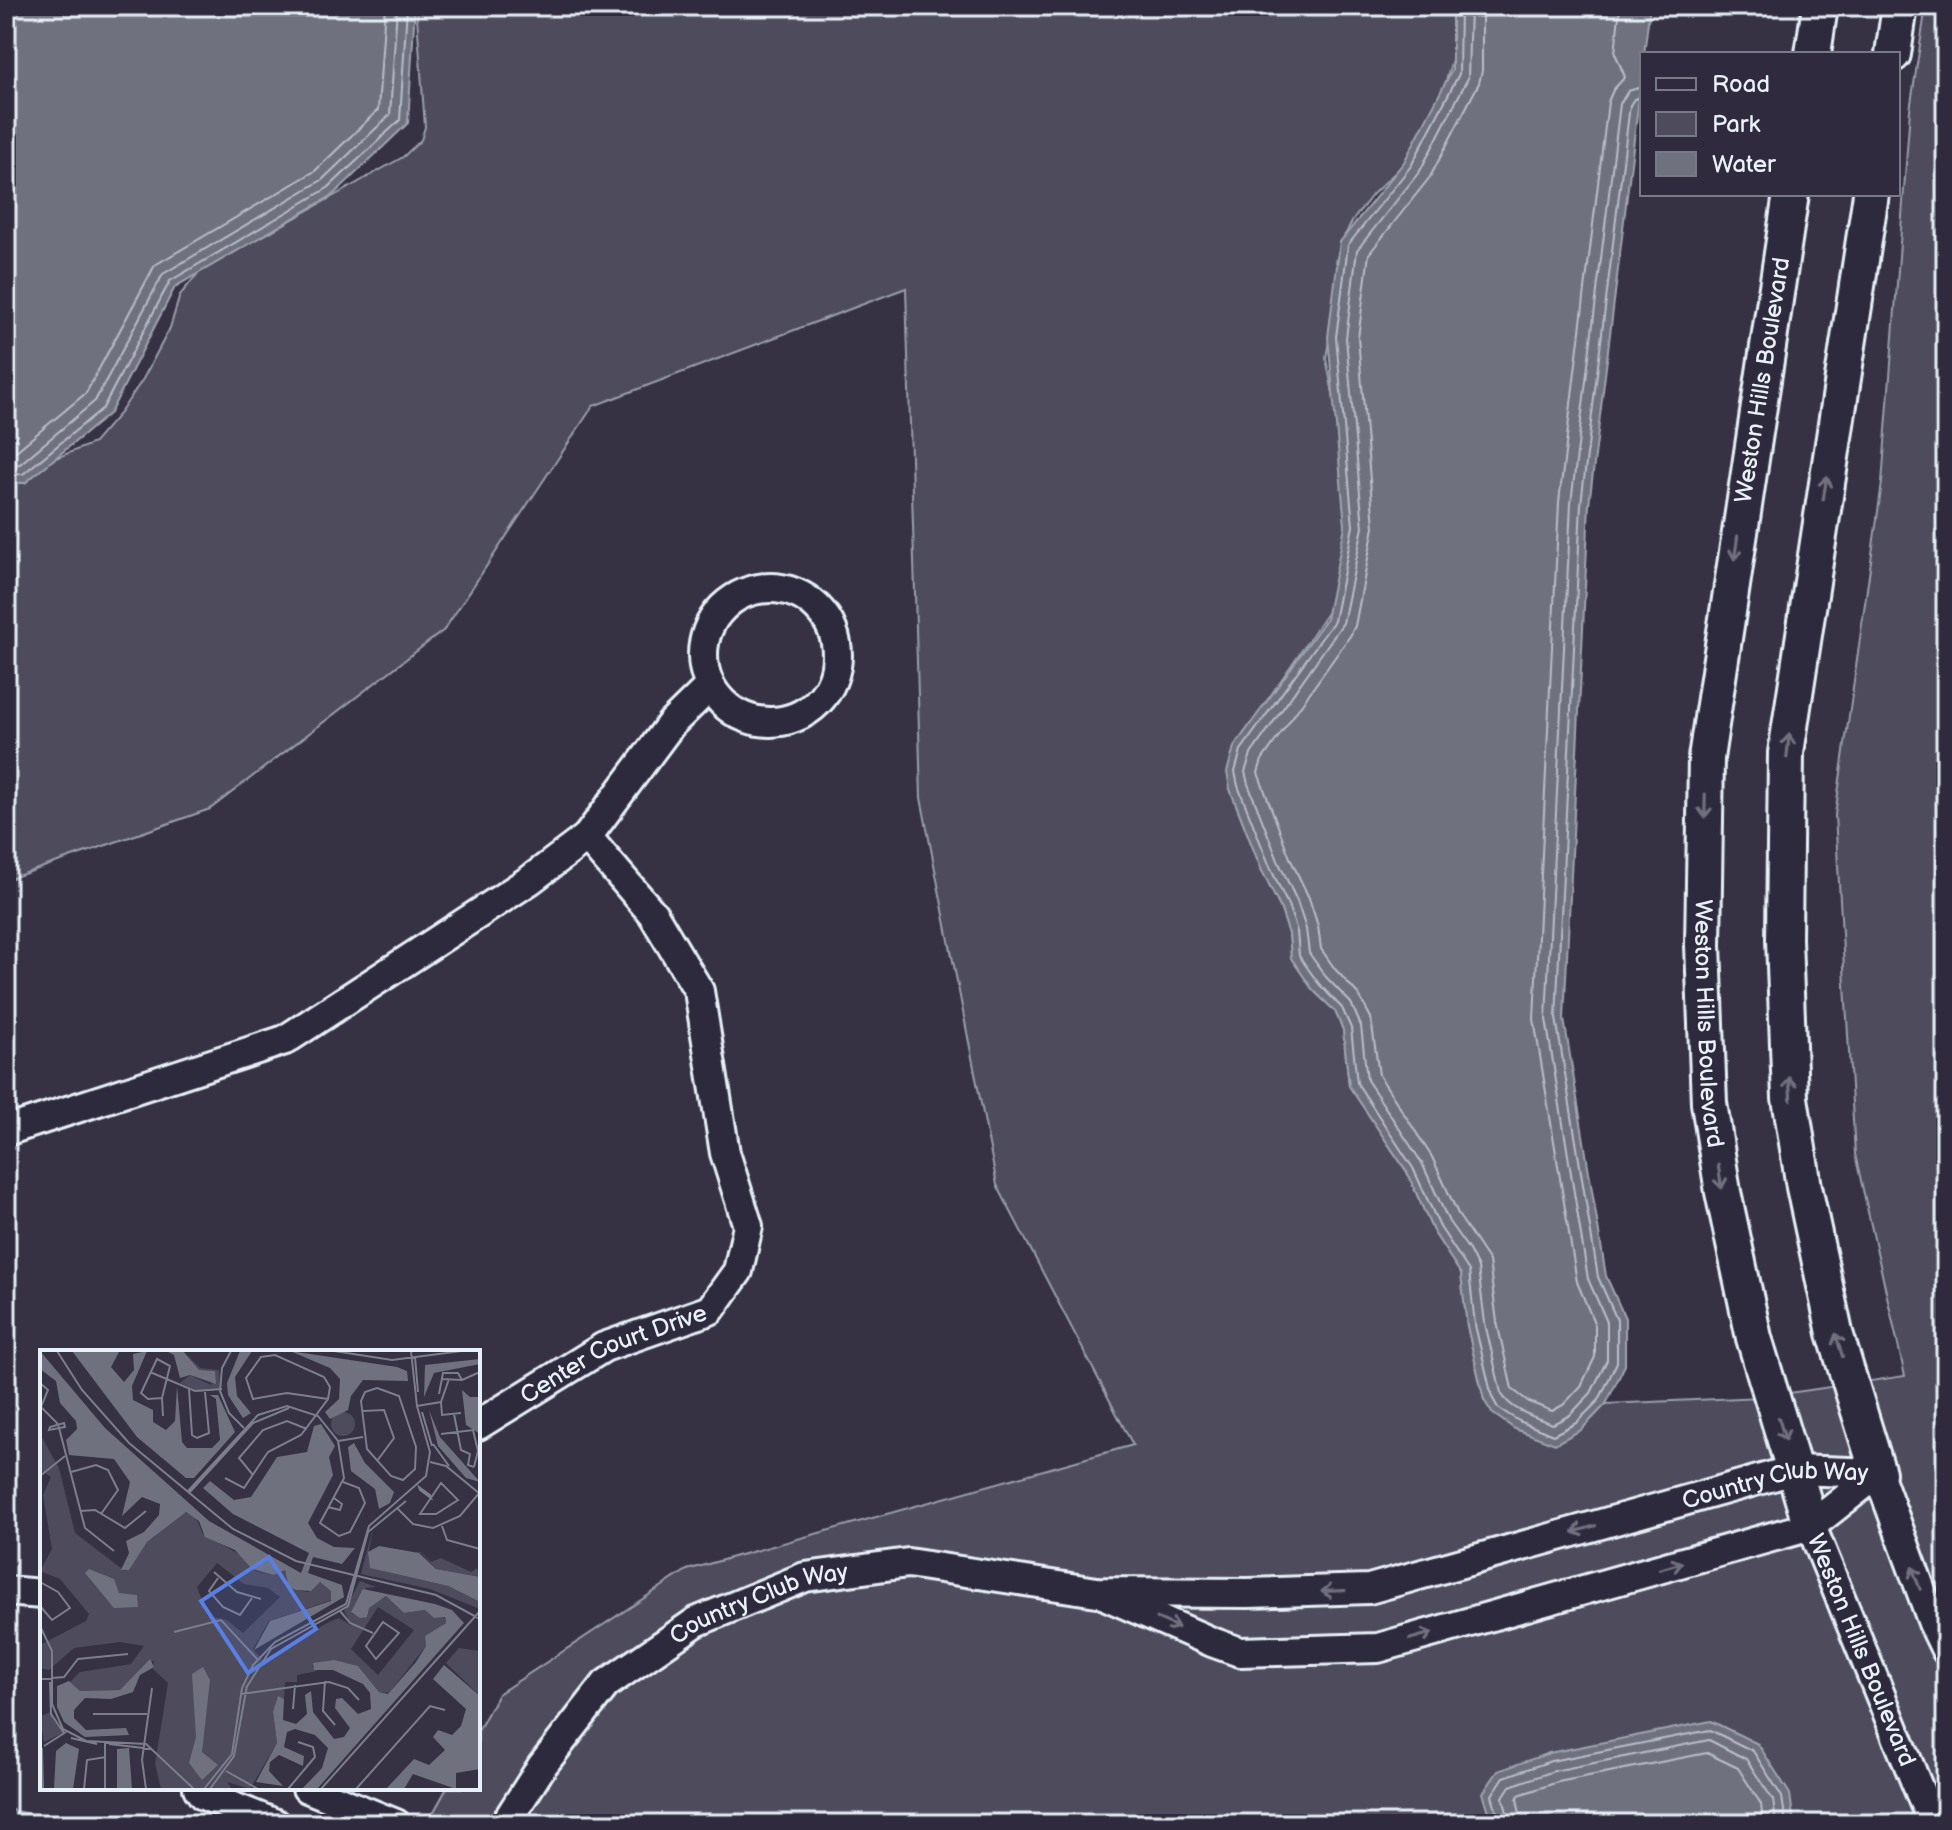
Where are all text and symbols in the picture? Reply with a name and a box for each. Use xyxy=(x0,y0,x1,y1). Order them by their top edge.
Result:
legend xyxy=(1640,52,1900,196)
text: Road xyxy=(1712,70,1770,99)
text: Park xyxy=(1712,110,1760,139)
text: Water xyxy=(1712,150,1776,179)
street label: Weston Hills Boulevard xyxy=(1729,255,1796,505)
one-way arrow xyxy=(1818,476,1833,502)
one-way arrow xyxy=(1728,535,1743,560)
one-way arrow xyxy=(1780,733,1795,760)
one-way arrow xyxy=(1697,792,1713,819)
street label: Weston Hills Boulevard xyxy=(1688,899,1730,1150)
one-way arrow xyxy=(1782,1077,1797,1103)
one-way arrow xyxy=(1713,1163,1728,1189)
street label: Center Court Drive xyxy=(515,1298,711,1410)
one-way arrow xyxy=(1831,1332,1846,1358)
inset map xyxy=(40,1350,480,1790)
one-way arrow xyxy=(1776,1416,1790,1441)
street label: Country Club Way xyxy=(1679,1456,1869,1516)
one-way arrow xyxy=(1572,1522,1598,1537)
street label: Weston Hills Boulevard xyxy=(1801,1530,1922,1771)
street label: Country Club Way xyxy=(664,1557,850,1651)
one-way arrow xyxy=(1658,1557,1684,1572)
one-way arrow xyxy=(1908,1566,1923,1591)
one-way arrow xyxy=(1320,1583,1347,1598)
one-way arrow xyxy=(1156,1616,1180,1631)
one-way arrow xyxy=(1407,1628,1433,1643)

